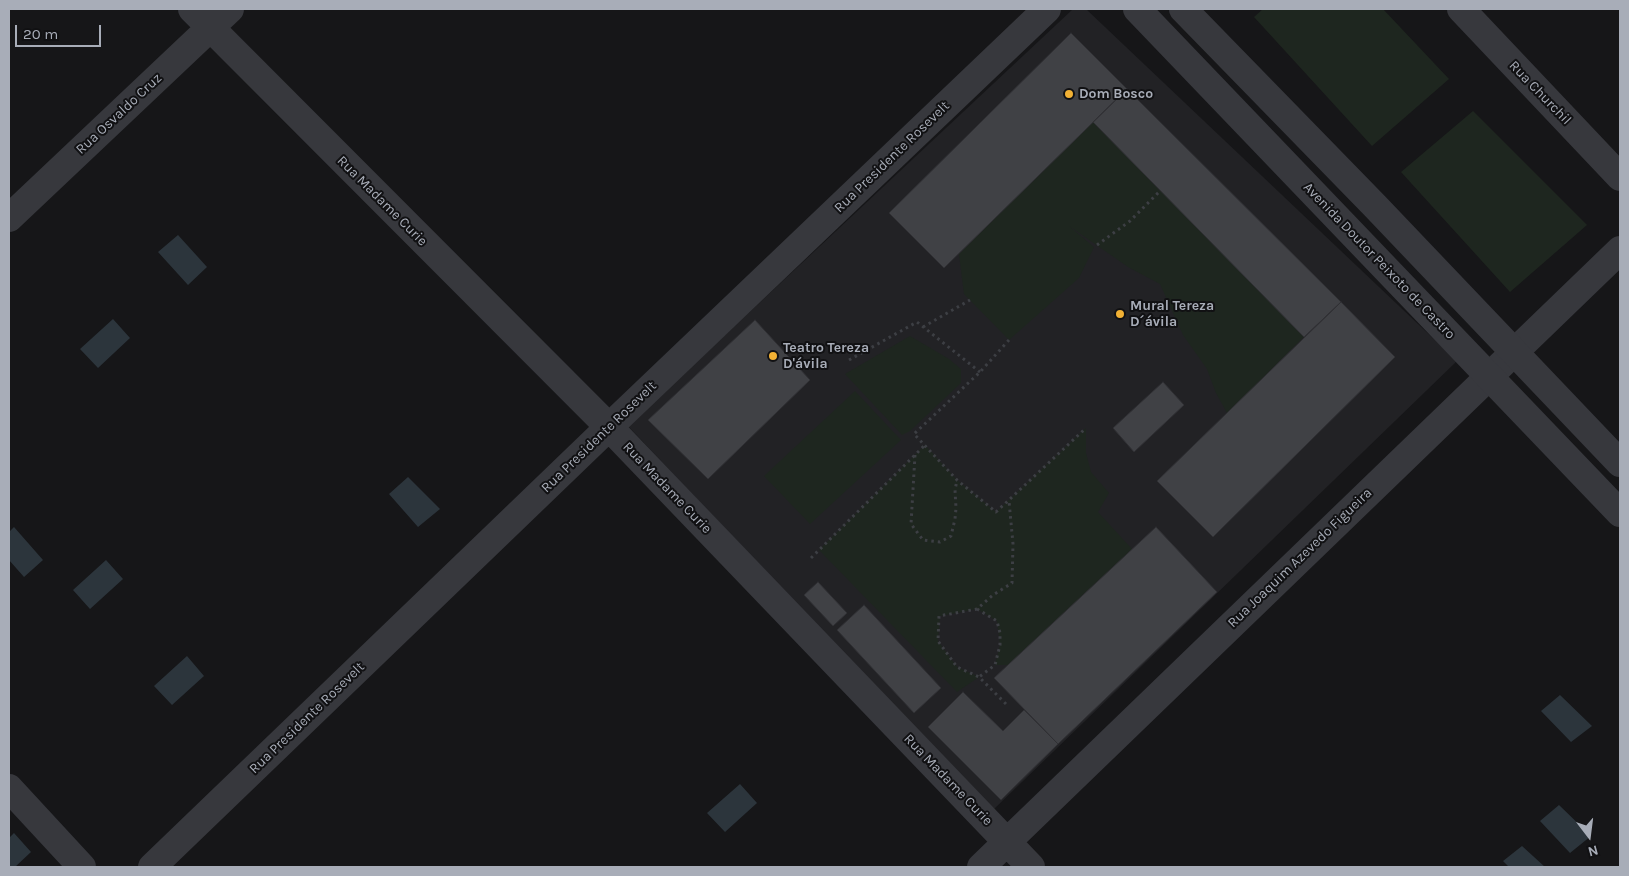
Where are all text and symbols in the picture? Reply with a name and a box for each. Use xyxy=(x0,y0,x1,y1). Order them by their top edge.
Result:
scale bar xyxy=(18,15,104,47)
text: 20 m xyxy=(23,25,58,43)
street label: Rua Churchil xyxy=(1505,58,1575,128)
street label: Rua Osvaldo Cruz xyxy=(73,70,165,158)
place label: Dom Bosco xyxy=(1079,86,1153,102)
marker: Dom Bosco xyxy=(1063,88,1075,100)
street label: Rua Presidente Rosevelt xyxy=(831,98,953,216)
street label: Rua Madame Curie xyxy=(333,152,431,250)
street label: Avenida Doutor Peixoto de Castro xyxy=(1300,179,1458,343)
place label: Mural Tereza D´ávila xyxy=(1130,298,1214,331)
marker: Mural Tereza D´ávila xyxy=(1114,308,1126,320)
place label: Teatro Tereza D'ávila xyxy=(783,340,869,372)
marker: Teatro Tereza D'ávila xyxy=(767,350,779,362)
street label: Rua Presidente Rosevelt xyxy=(538,378,660,496)
street label: Rua Madame Curie xyxy=(619,439,715,537)
street label: Rua Joaquim Azevedo Figueira xyxy=(1224,485,1376,631)
street label: Rua Presidente Rosevelt xyxy=(246,659,368,777)
street label: Rua Madame Curie xyxy=(900,731,996,829)
north arrow xyxy=(1564,811,1614,861)
text: N xyxy=(1586,841,1600,860)

